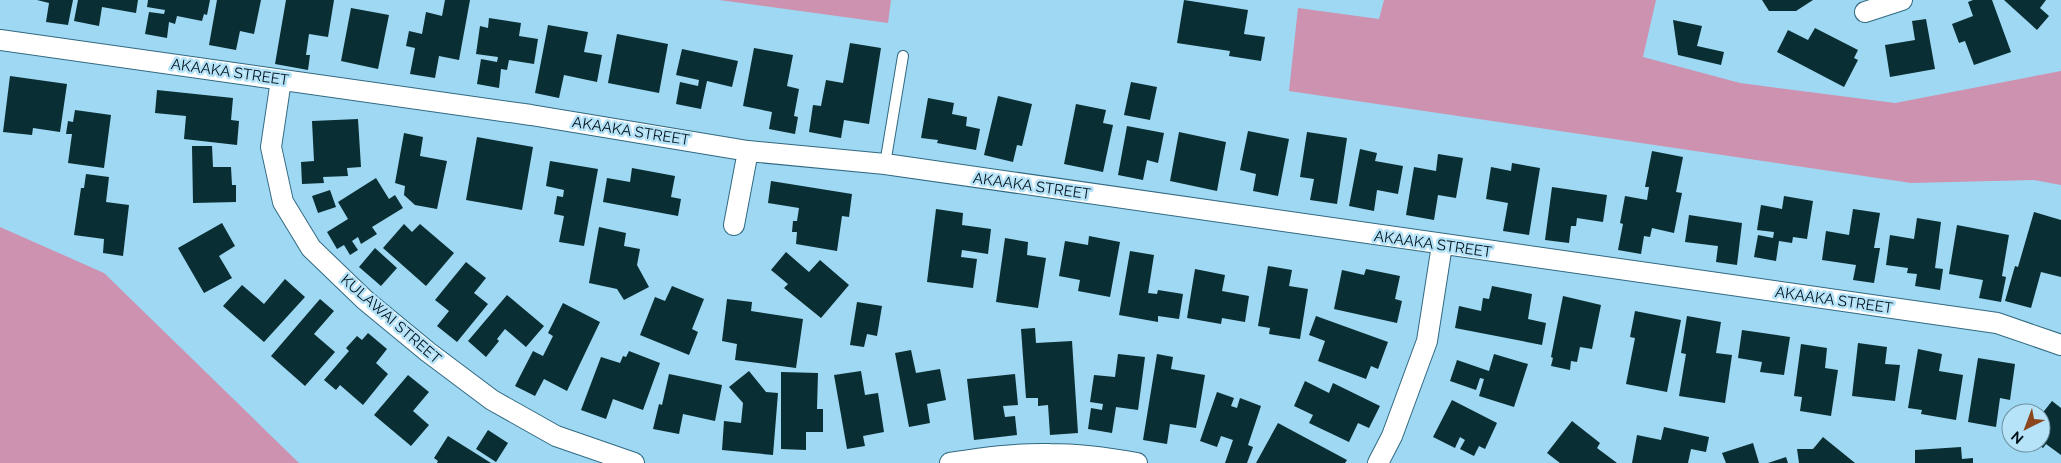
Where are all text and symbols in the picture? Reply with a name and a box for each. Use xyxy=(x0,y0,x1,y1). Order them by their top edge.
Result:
street label: AKAAKA STREET xyxy=(170,55,290,89)
street label: AKAAKA STREET xyxy=(571,113,691,149)
street label: AKAAKA STREET xyxy=(972,169,1092,203)
street label: AKAAKA STREET xyxy=(1373,227,1493,261)
street label: KULAWAI STREET xyxy=(337,271,445,367)
street label: AKAAKA STREET xyxy=(1774,283,1894,317)
north arrow xyxy=(2001,403,2051,453)
text: N xyxy=(2008,428,2027,447)

